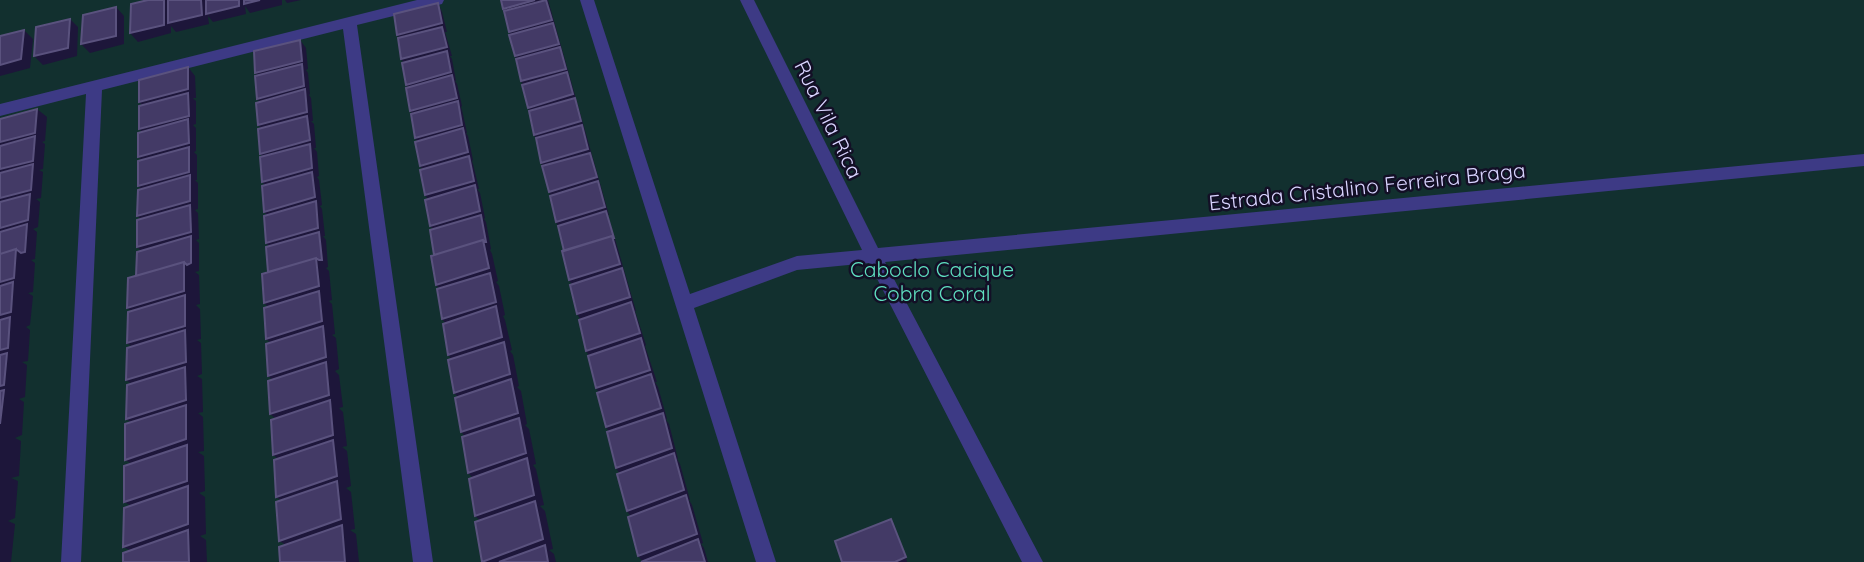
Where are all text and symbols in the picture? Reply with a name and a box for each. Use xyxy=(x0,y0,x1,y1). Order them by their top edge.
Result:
street label: Rua Vila Rica xyxy=(789,56,869,182)
street label: Estrada Cristalino Ferreira Braga xyxy=(1207,156,1527,216)
park label: Caboclo Cacique Cobra Coral xyxy=(850,256,1014,306)

